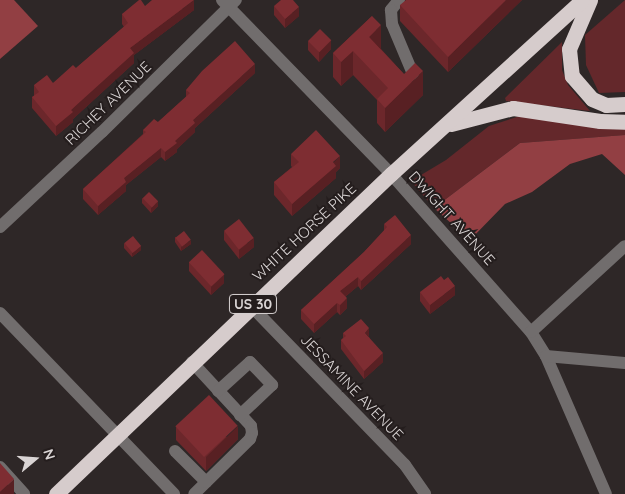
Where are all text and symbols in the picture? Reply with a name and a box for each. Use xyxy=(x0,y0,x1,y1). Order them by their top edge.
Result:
street label: RICHEY AVENUE xyxy=(61,58,155,148)
street label: DWIGHT AVENUE xyxy=(405,167,499,269)
street label: WHITE HORSE PIKE xyxy=(248,179,360,285)
road number: US 30 xyxy=(228,292,278,316)
street label: JESSAMINE AVENUE xyxy=(297,330,407,444)
north arrow xyxy=(10,434,60,484)
text: N xyxy=(39,447,59,462)

